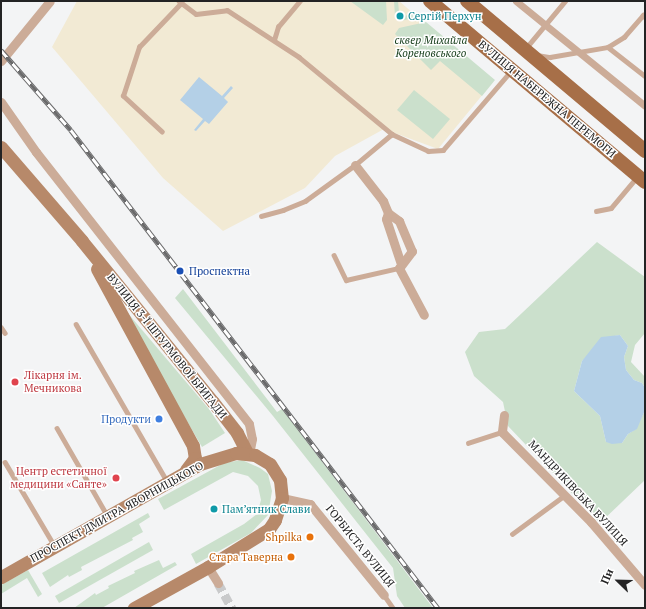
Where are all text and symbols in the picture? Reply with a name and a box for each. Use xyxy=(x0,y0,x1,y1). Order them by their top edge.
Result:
place label: Сергій Перхун xyxy=(408,9,482,23)
marker: Сергій Перхун xyxy=(395,11,405,21)
park label: сквер Михайла Кореновського xyxy=(395,34,467,60)
street label: ВУЛИЦЯ НАБЕРЕЖНА ПЕРЕМОГИ xyxy=(476,38,618,160)
place label: Проспектна xyxy=(189,264,250,278)
marker: Проспектна xyxy=(174,265,186,277)
street label: ВУЛИЦЯ 3-Ї ШТУРМОВОЇ БРИГАДИ xyxy=(104,271,230,421)
place label: Лікарня ім. Мечникова xyxy=(24,369,82,395)
marker: Лікарня ім. Мечникова xyxy=(9,376,21,388)
place label: Продукти xyxy=(101,412,151,426)
marker: Продукти xyxy=(154,414,164,424)
street label: МАНДРИКІВСЬКА ВУЛИЦЯ xyxy=(526,437,630,549)
street label: ПРОСПЕКТ ДМИТРА ЯВОРНИЦЬКОГО xyxy=(28,459,206,565)
place label: Центр естетичної медицини «Санте» xyxy=(10,465,107,491)
marker: Центр естетичної медицини «Санте» xyxy=(110,472,122,484)
place label: Пам’ятник Слави xyxy=(222,502,310,516)
street label: ГОРБИСТА ВУЛИЦЯ xyxy=(323,502,397,590)
marker: Пам’ятник Слави xyxy=(209,504,219,514)
place label: Shpilka xyxy=(266,530,302,544)
marker: Shpilka xyxy=(305,532,315,542)
place label: Стара Таверна xyxy=(209,550,283,564)
marker: Стара Таверна xyxy=(286,552,296,562)
north arrow xyxy=(598,561,638,601)
text: Пн xyxy=(597,566,616,586)

